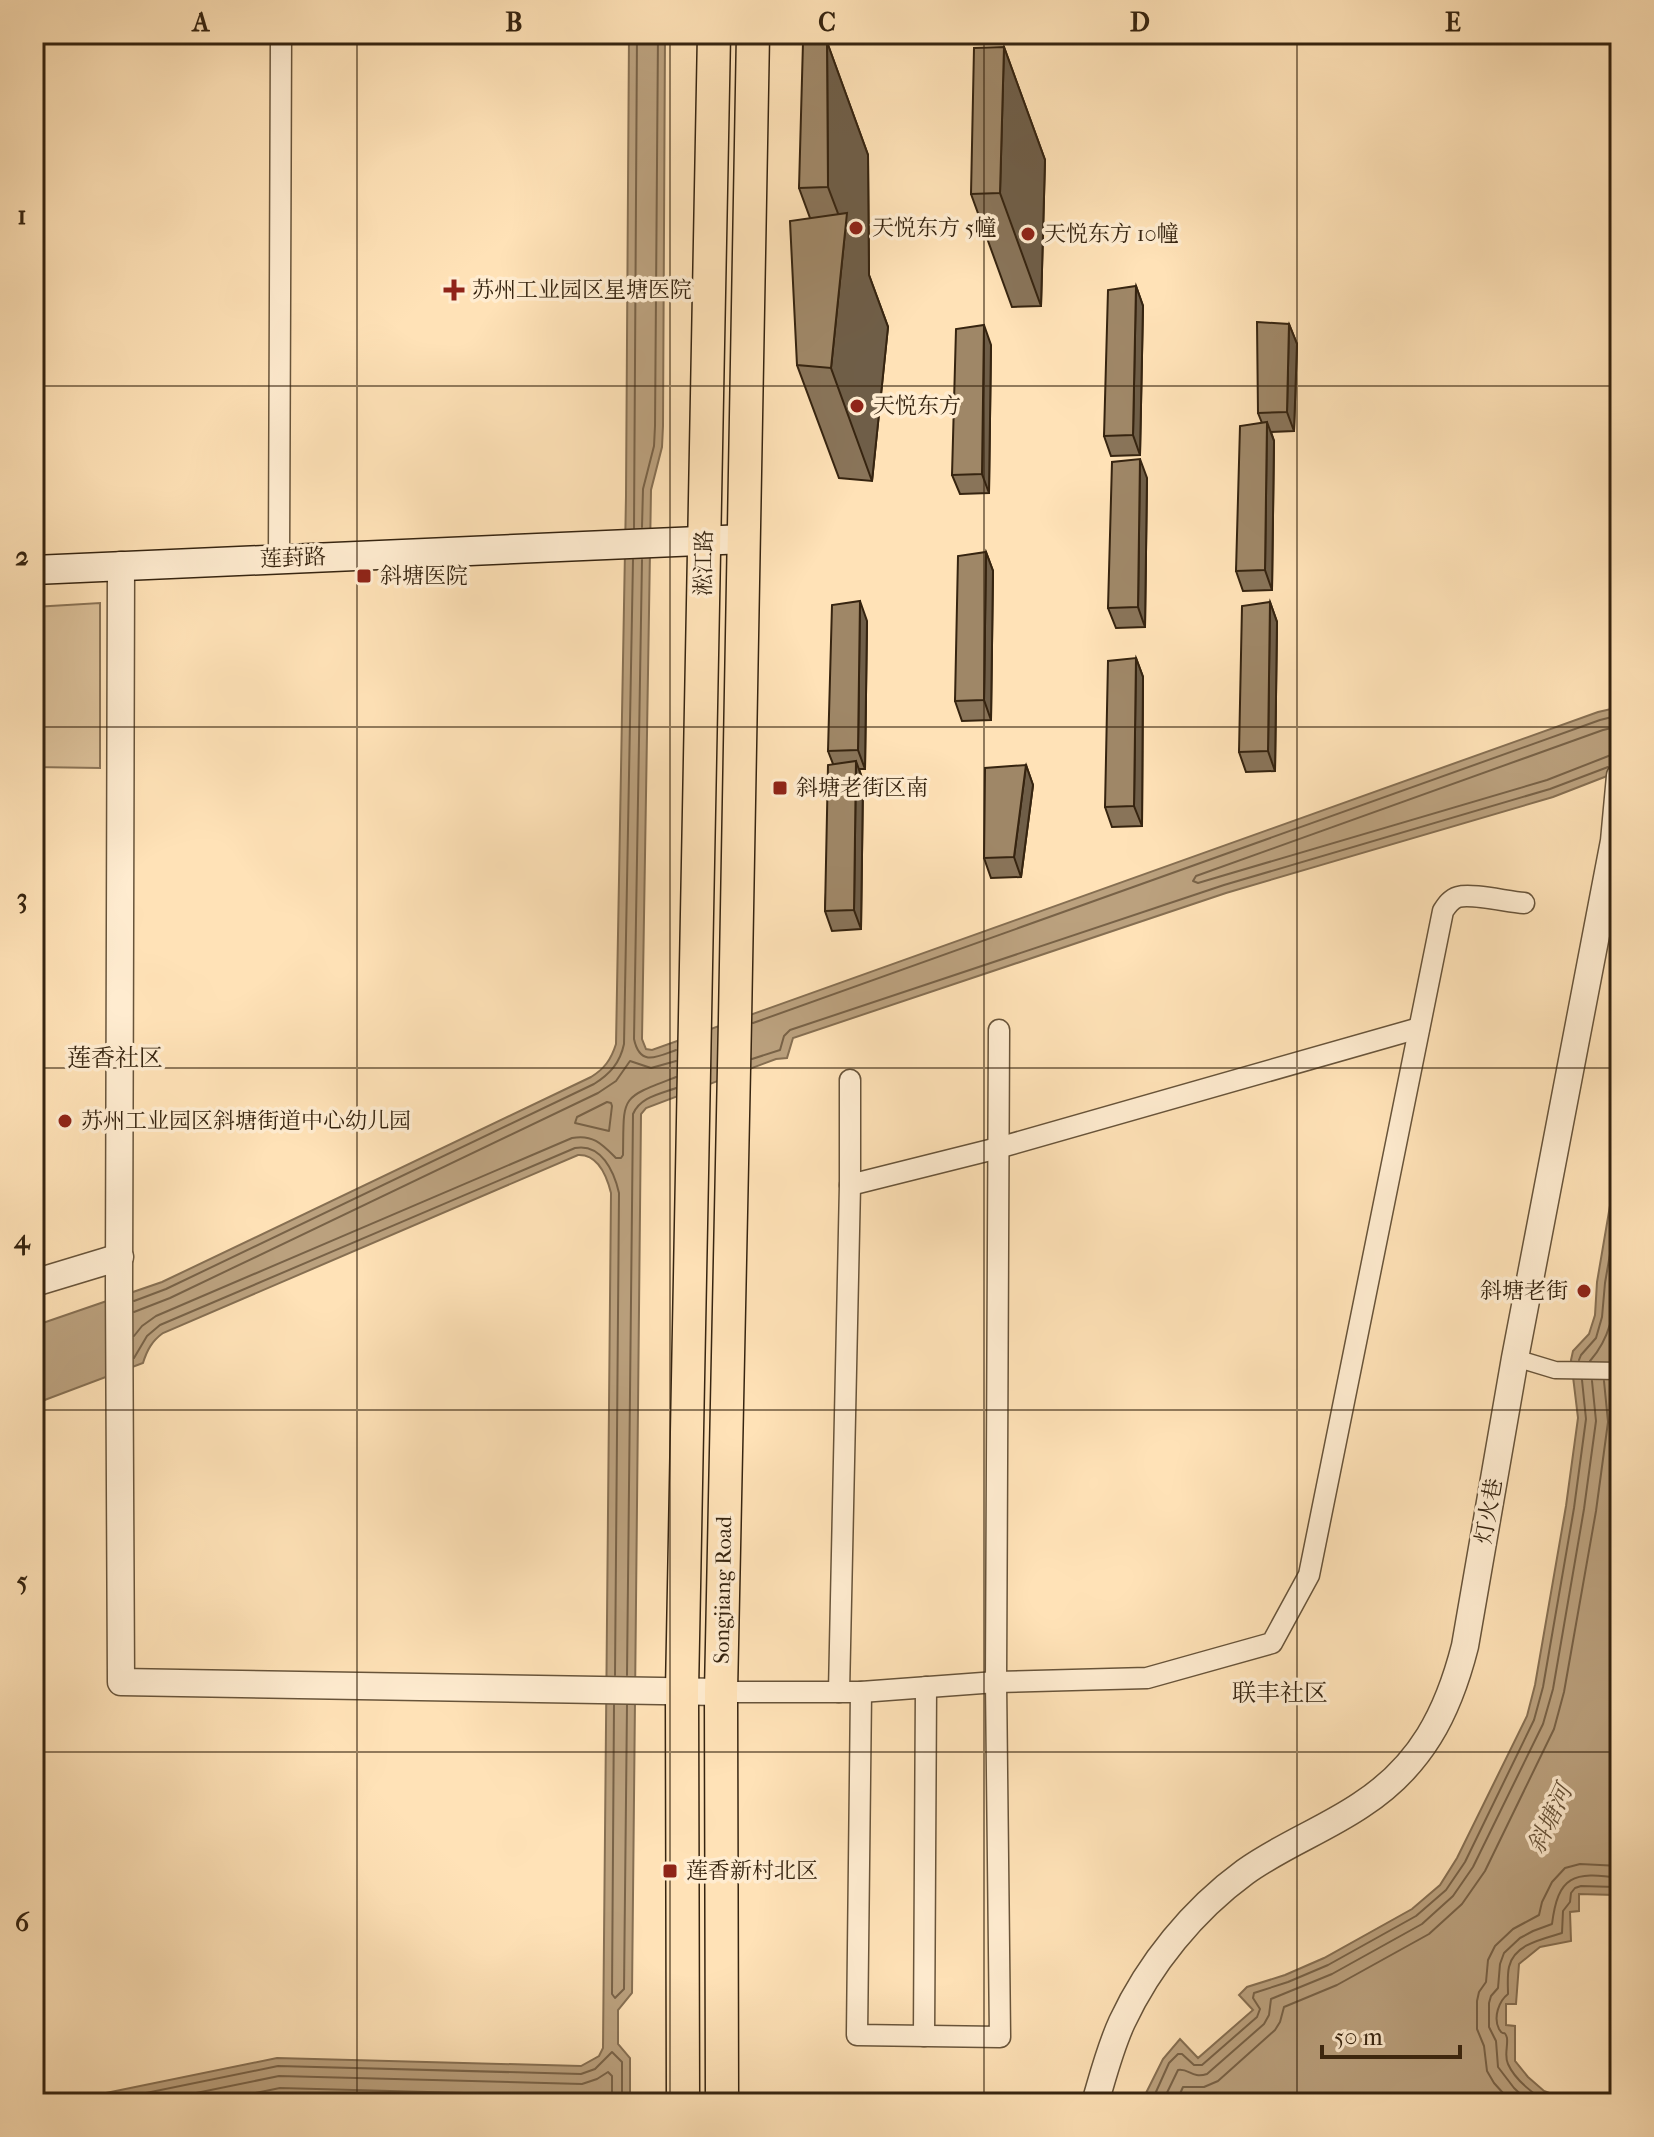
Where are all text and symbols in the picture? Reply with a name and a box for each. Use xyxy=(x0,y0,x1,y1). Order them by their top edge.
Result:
text: A xyxy=(191,7,211,38)
text: B xyxy=(506,7,523,38)
text: C xyxy=(818,7,836,38)
text: D xyxy=(1130,7,1150,38)
text: E xyxy=(1445,7,1461,38)
text: 1 xyxy=(17,200,27,231)
place label: 天悦东方 5幢 xyxy=(872,215,996,241)
marker: 天悦东方 5幢 xyxy=(847,219,865,237)
place label: 天悦东方 10幢 xyxy=(1044,221,1179,247)
marker: 天悦东方 10幢 xyxy=(1019,225,1037,243)
place label: 苏州工业园区星塘医院 xyxy=(472,277,692,303)
marker: 苏州工业园区星塘医院 xyxy=(443,279,465,301)
place label: 天悦东方 xyxy=(873,393,961,419)
marker: 天悦东方 xyxy=(848,397,866,415)
street label: 淞江路 xyxy=(690,530,718,596)
text: 2 xyxy=(15,541,29,572)
street label: 莲葑路 xyxy=(260,544,326,572)
place label: 斜塘医院 xyxy=(380,563,468,589)
marker: 斜塘医院 xyxy=(355,567,373,585)
place label: 斜塘老街区南 xyxy=(796,775,928,801)
marker: 斜塘老街区南 xyxy=(771,779,789,797)
text: 3 xyxy=(17,883,27,914)
district label: 莲香社区 xyxy=(67,1044,163,1072)
place label: 苏州工业园区斜塘街道中心幼儿园 xyxy=(81,1108,411,1134)
marker: 苏州工业园区斜塘街道中心幼儿园 xyxy=(56,1112,74,1130)
text: 4 xyxy=(13,1224,31,1256)
place label: 斜塘老街 xyxy=(1480,1278,1568,1304)
marker: 斜塘老街 xyxy=(1575,1282,1593,1300)
street label: 灯火巷 xyxy=(1470,1476,1508,1546)
street label: Songjiang Road xyxy=(709,1515,737,1664)
text: 5 xyxy=(16,1566,28,1597)
district label: 联丰社区 xyxy=(1232,1679,1328,1707)
water label: 斜塘河 xyxy=(1522,1777,1580,1858)
place label: 莲香新村北区 xyxy=(686,1858,818,1884)
marker: 莲香新村北区 xyxy=(661,1862,679,1880)
text: 6 xyxy=(15,1907,30,1938)
scale bar xyxy=(1322,2009,1460,2059)
text: 50 m xyxy=(1334,2023,1383,2051)

